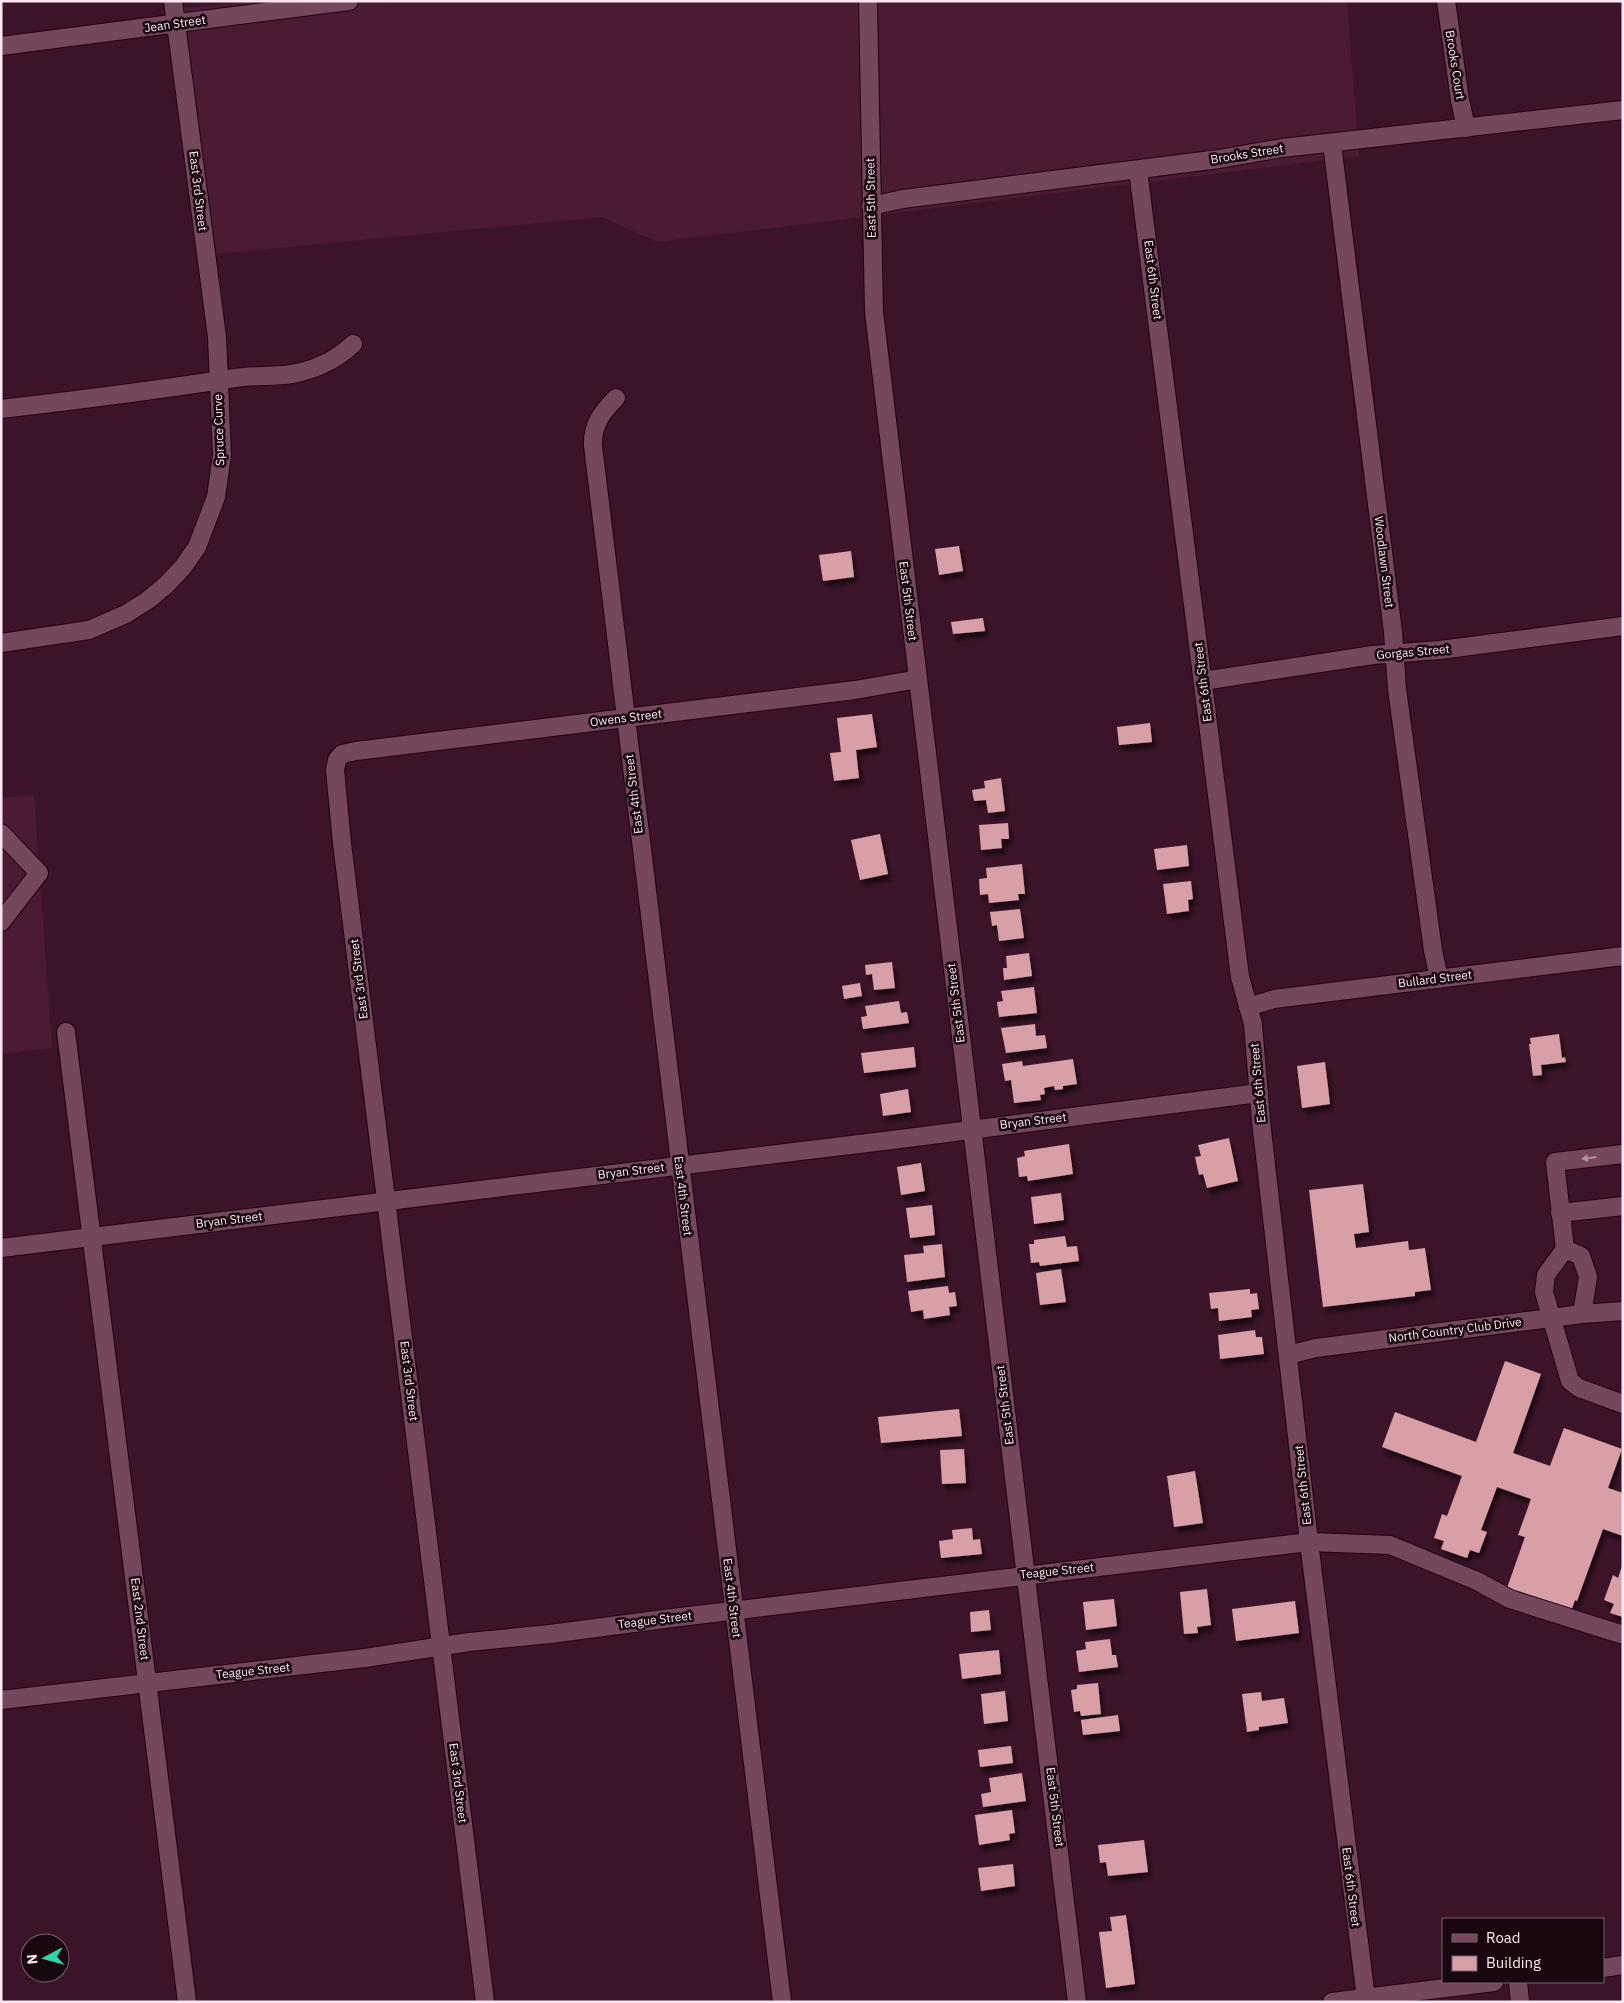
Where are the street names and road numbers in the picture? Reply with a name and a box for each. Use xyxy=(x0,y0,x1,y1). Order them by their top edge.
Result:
street label: Jean Street xyxy=(143,12,207,35)
street label: Brooks Court xyxy=(1443,29,1468,101)
street label: Brooks Street xyxy=(1209,140,1284,167)
street label: East 3rd Street xyxy=(186,150,211,232)
street label: East 5th Street xyxy=(862,158,879,238)
street label: East 6th Street xyxy=(1141,239,1166,321)
street label: Spruce Curve xyxy=(210,394,227,466)
street label: Woodlawn Street xyxy=(1371,515,1398,609)
street label: East 5th Street xyxy=(896,560,921,642)
street label: East 6th Street xyxy=(1190,641,1215,723)
street label: Gorgas Street xyxy=(1376,641,1450,662)
street label: Owens Street xyxy=(589,706,663,729)
street label: East 4th Street xyxy=(621,753,646,835)
street label: East 3rd Street xyxy=(346,938,371,1020)
street label: East 5th Street xyxy=(943,962,968,1044)
street label: Bullard Street xyxy=(1397,967,1473,990)
street label: East 6th Street xyxy=(1247,1042,1268,1124)
street label: Bryan Street xyxy=(999,1109,1067,1132)
street label: East 4th Street xyxy=(671,1155,696,1237)
street label: Bryan Street xyxy=(597,1159,665,1182)
street label: Bryan Street xyxy=(195,1208,263,1231)
street label: North Country Club Drive xyxy=(1387,1314,1523,1345)
street label: East 3rd Street xyxy=(397,1340,422,1422)
street label: East 5th Street xyxy=(992,1364,1017,1446)
street label: East 6th Street xyxy=(1291,1444,1314,1526)
street label: East 4th Street xyxy=(720,1557,745,1639)
street label: Teague Street xyxy=(1019,1559,1095,1582)
street label: East 2nd Street xyxy=(128,1577,153,1661)
street label: Teague Street xyxy=(617,1608,693,1631)
street label: Teague Street xyxy=(215,1659,291,1682)
street label: East 3rd Street xyxy=(446,1742,471,1824)
street label: East 5th Street xyxy=(1043,1766,1068,1848)
street label: East 6th Street xyxy=(1339,1846,1364,1928)

